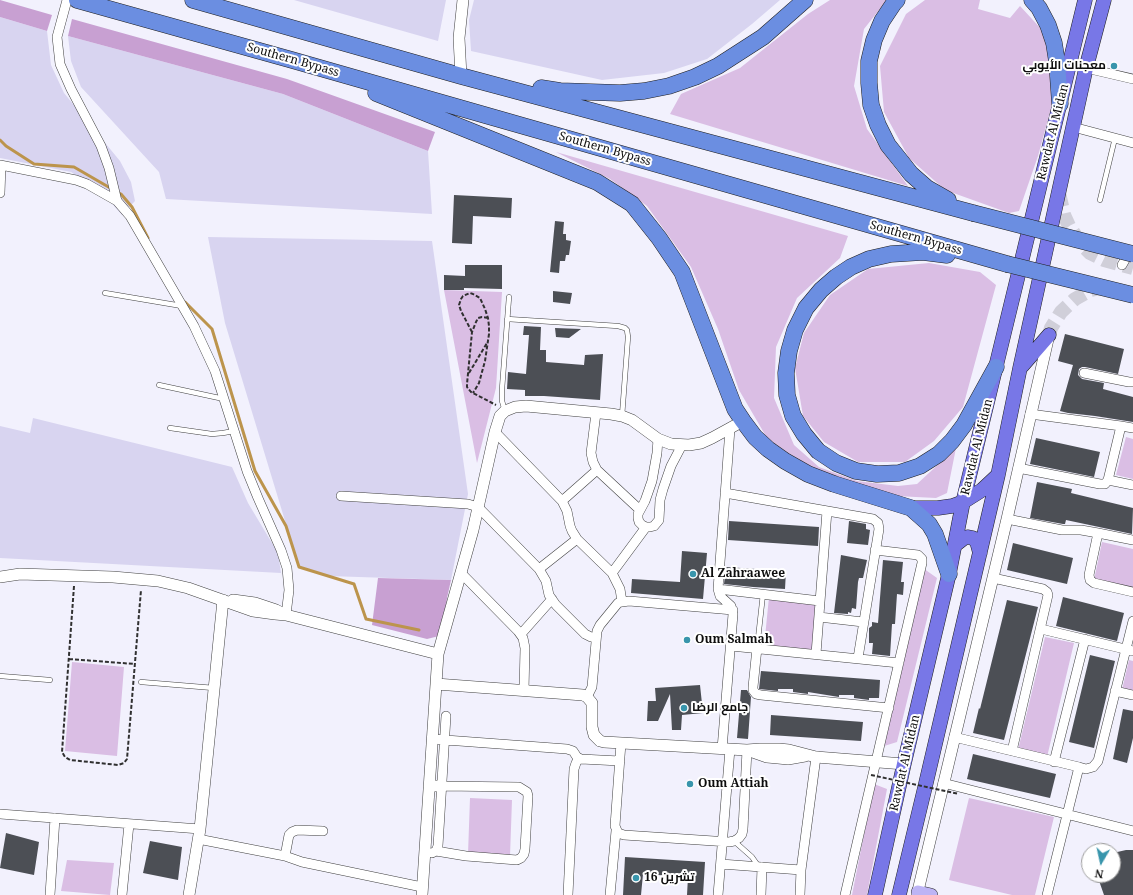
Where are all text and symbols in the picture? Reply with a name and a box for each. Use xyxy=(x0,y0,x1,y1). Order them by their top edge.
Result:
street label: Southern Bypass xyxy=(245,40,341,80)
place label: معجنات الأيوبي xyxy=(1022,59,1106,73)
marker: معجنات الأيوبي xyxy=(1109,61,1119,71)
street label: Rawdat Al Midan xyxy=(1034,82,1072,182)
street label: Southern Bypass xyxy=(557,129,653,169)
street label: Southern Bypass xyxy=(868,218,964,258)
street label: Rawdat Al Midan xyxy=(958,397,996,497)
place label: Al Zahraawee xyxy=(701,567,785,581)
marker: Al Zahraawee xyxy=(688,569,698,579)
place label: Oum Salmah xyxy=(695,633,773,647)
marker: Oum Salmah xyxy=(682,635,692,645)
place label: جامع الرضا xyxy=(692,701,748,715)
marker: جامع الرضا xyxy=(679,703,689,713)
street label: Rawdat Al Midan xyxy=(887,713,923,813)
place label: Oum Attiah xyxy=(698,777,769,791)
marker: Oum Attiah xyxy=(685,779,695,789)
north arrow xyxy=(1081,843,1121,883)
text: N xyxy=(1094,866,1105,882)
place label: 16 تشرين xyxy=(644,871,694,885)
marker: 16 تشرين xyxy=(631,873,641,883)

